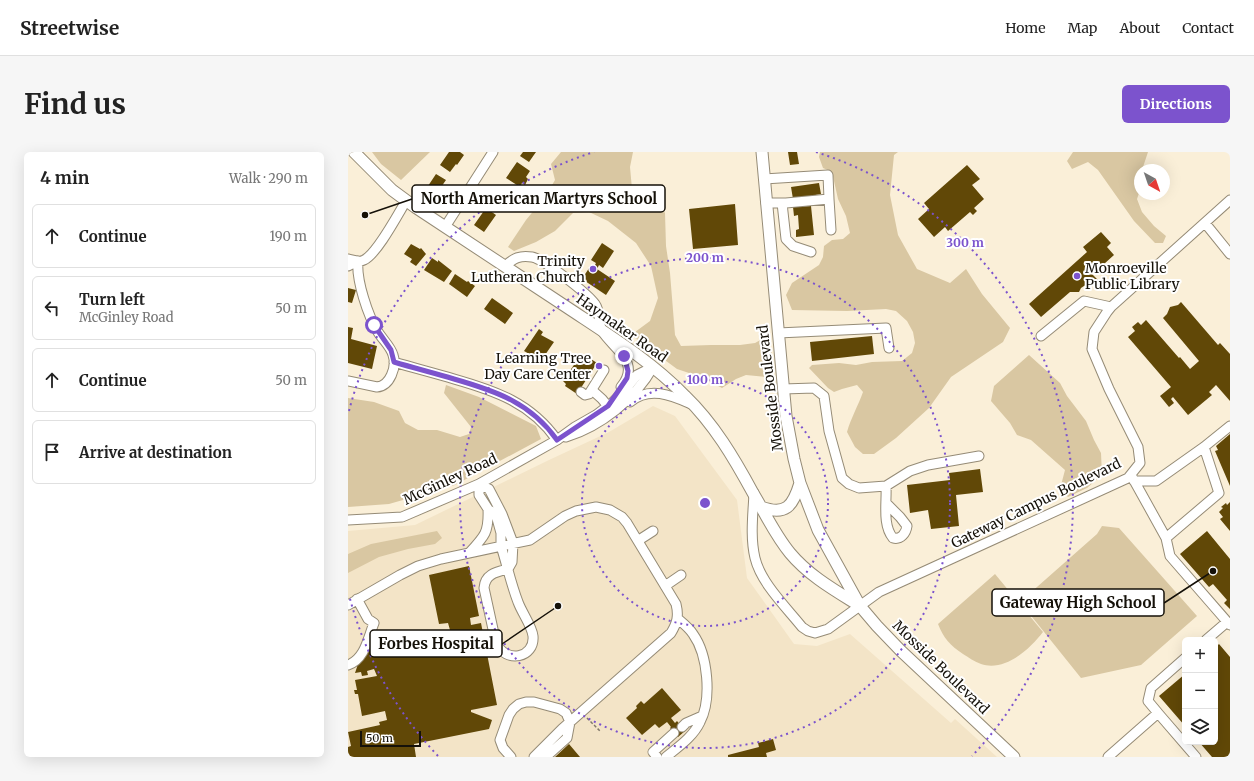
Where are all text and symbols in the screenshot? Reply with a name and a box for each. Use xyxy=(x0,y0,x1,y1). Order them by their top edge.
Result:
text: Streetwise xyxy=(20,16,119,40)
text: Home xyxy=(1005,19,1046,37)
text: Map xyxy=(1068,19,1097,37)
text: About xyxy=(1119,19,1160,37)
text: Contact xyxy=(1182,19,1234,37)
button: Directions xyxy=(1122,85,1230,123)
text: Find us xyxy=(24,86,126,122)
north arrow xyxy=(1134,164,1170,200)
text: 4 min xyxy=(40,167,89,189)
text: Walk · 290 m xyxy=(229,170,308,187)
callout: North American Martyrs School xyxy=(412,185,665,212)
text: North American Martyrs School xyxy=(421,189,657,208)
icon: ahead xyxy=(41,225,63,247)
text: Continue xyxy=(79,227,147,246)
text: 190 m xyxy=(270,228,307,245)
text: 300 m xyxy=(946,235,984,250)
text: 200 m xyxy=(686,250,724,265)
place label: Trinity Lutheran Church xyxy=(471,252,586,286)
place label: Monroeville Public Library xyxy=(1085,259,1180,293)
marker: Trinity Lutheran Church xyxy=(588,264,598,274)
marker: Monroeville Public Library xyxy=(1072,271,1082,281)
text: Turn left xyxy=(79,290,145,309)
street label: Haymaker Road xyxy=(573,290,672,366)
icon: left xyxy=(41,297,63,319)
text: 50 m xyxy=(275,300,307,317)
text: McGinley Road xyxy=(79,309,173,326)
route start xyxy=(365,316,383,334)
street label: Mosside Boulevard xyxy=(753,323,787,452)
route end xyxy=(615,347,633,365)
place label: Learning Tree Day Care Center xyxy=(484,349,591,383)
marker: Learning Tree Day Care Center xyxy=(594,361,604,371)
icon: ahead xyxy=(41,369,63,391)
text: Continue xyxy=(79,371,147,390)
text: 50 m xyxy=(275,372,307,389)
text: 100 m xyxy=(687,372,723,387)
icon: arrive xyxy=(41,441,63,463)
text: Arrive at destination xyxy=(79,443,232,462)
street label: McGinley Road xyxy=(400,449,500,509)
street label: Gateway Campus Boulevard xyxy=(948,454,1124,552)
centre of rings xyxy=(698,496,712,510)
callout: Gateway High School xyxy=(992,589,1164,616)
text: Gateway High School xyxy=(1000,593,1156,612)
street label: Mosside Boulevard xyxy=(889,616,993,718)
callout: Forbes Hospital xyxy=(370,630,502,657)
text: Forbes Hospital xyxy=(378,634,494,653)
map controls xyxy=(1182,637,1218,745)
button: + xyxy=(1182,637,1218,673)
button: − xyxy=(1182,673,1218,709)
button: layers xyxy=(1182,709,1218,745)
scale bar xyxy=(360,729,421,748)
text: 50 m xyxy=(366,731,393,745)

